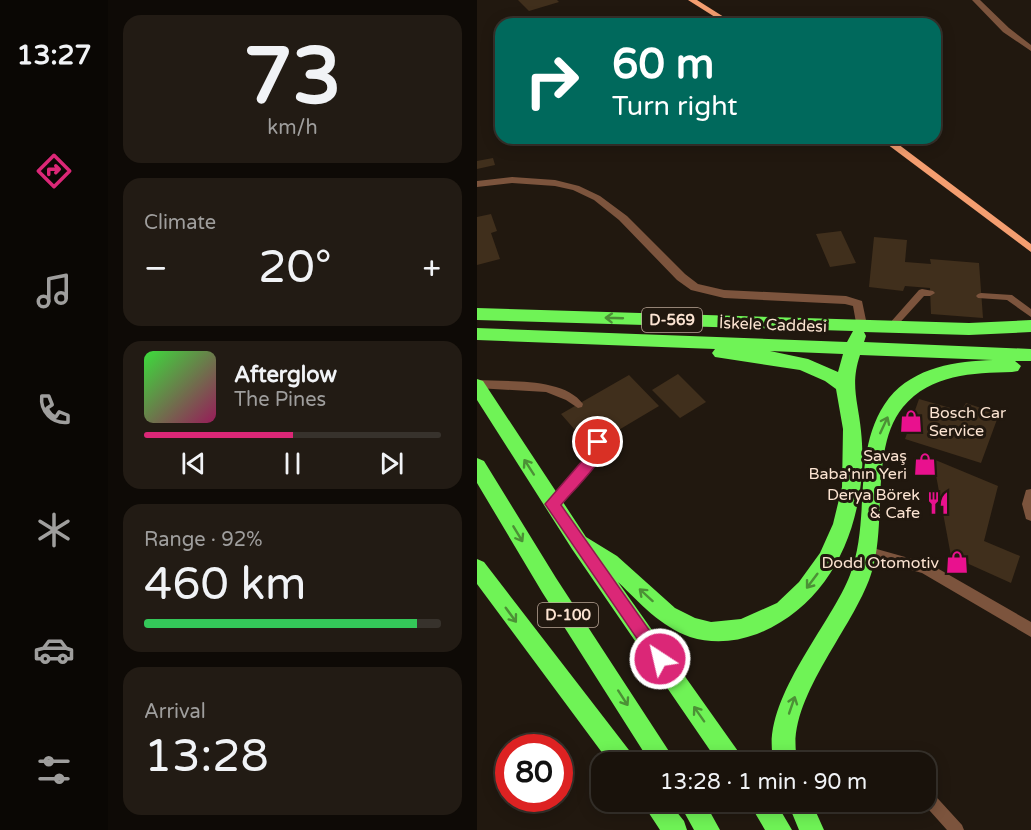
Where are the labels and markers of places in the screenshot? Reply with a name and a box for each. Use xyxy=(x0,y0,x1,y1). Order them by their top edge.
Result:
place label: Bosch Car Service xyxy=(929,403,1007,441)
shop icon: Bosch Car Service xyxy=(898,408,924,434)
pin xyxy=(572,416,623,467)
place label: Savaş Baba'nın Yeri xyxy=(808,446,907,484)
shop icon: Savaş Baba'nın Yeri xyxy=(912,451,938,477)
place label: Derya Börek & Cafe xyxy=(827,485,920,523)
restaurant icon: Derya Börek & Cafe xyxy=(925,490,951,516)
shop icon: Dodd Otomotiv xyxy=(944,549,970,575)
place label: Dodd Otomotiv xyxy=(822,553,940,573)

